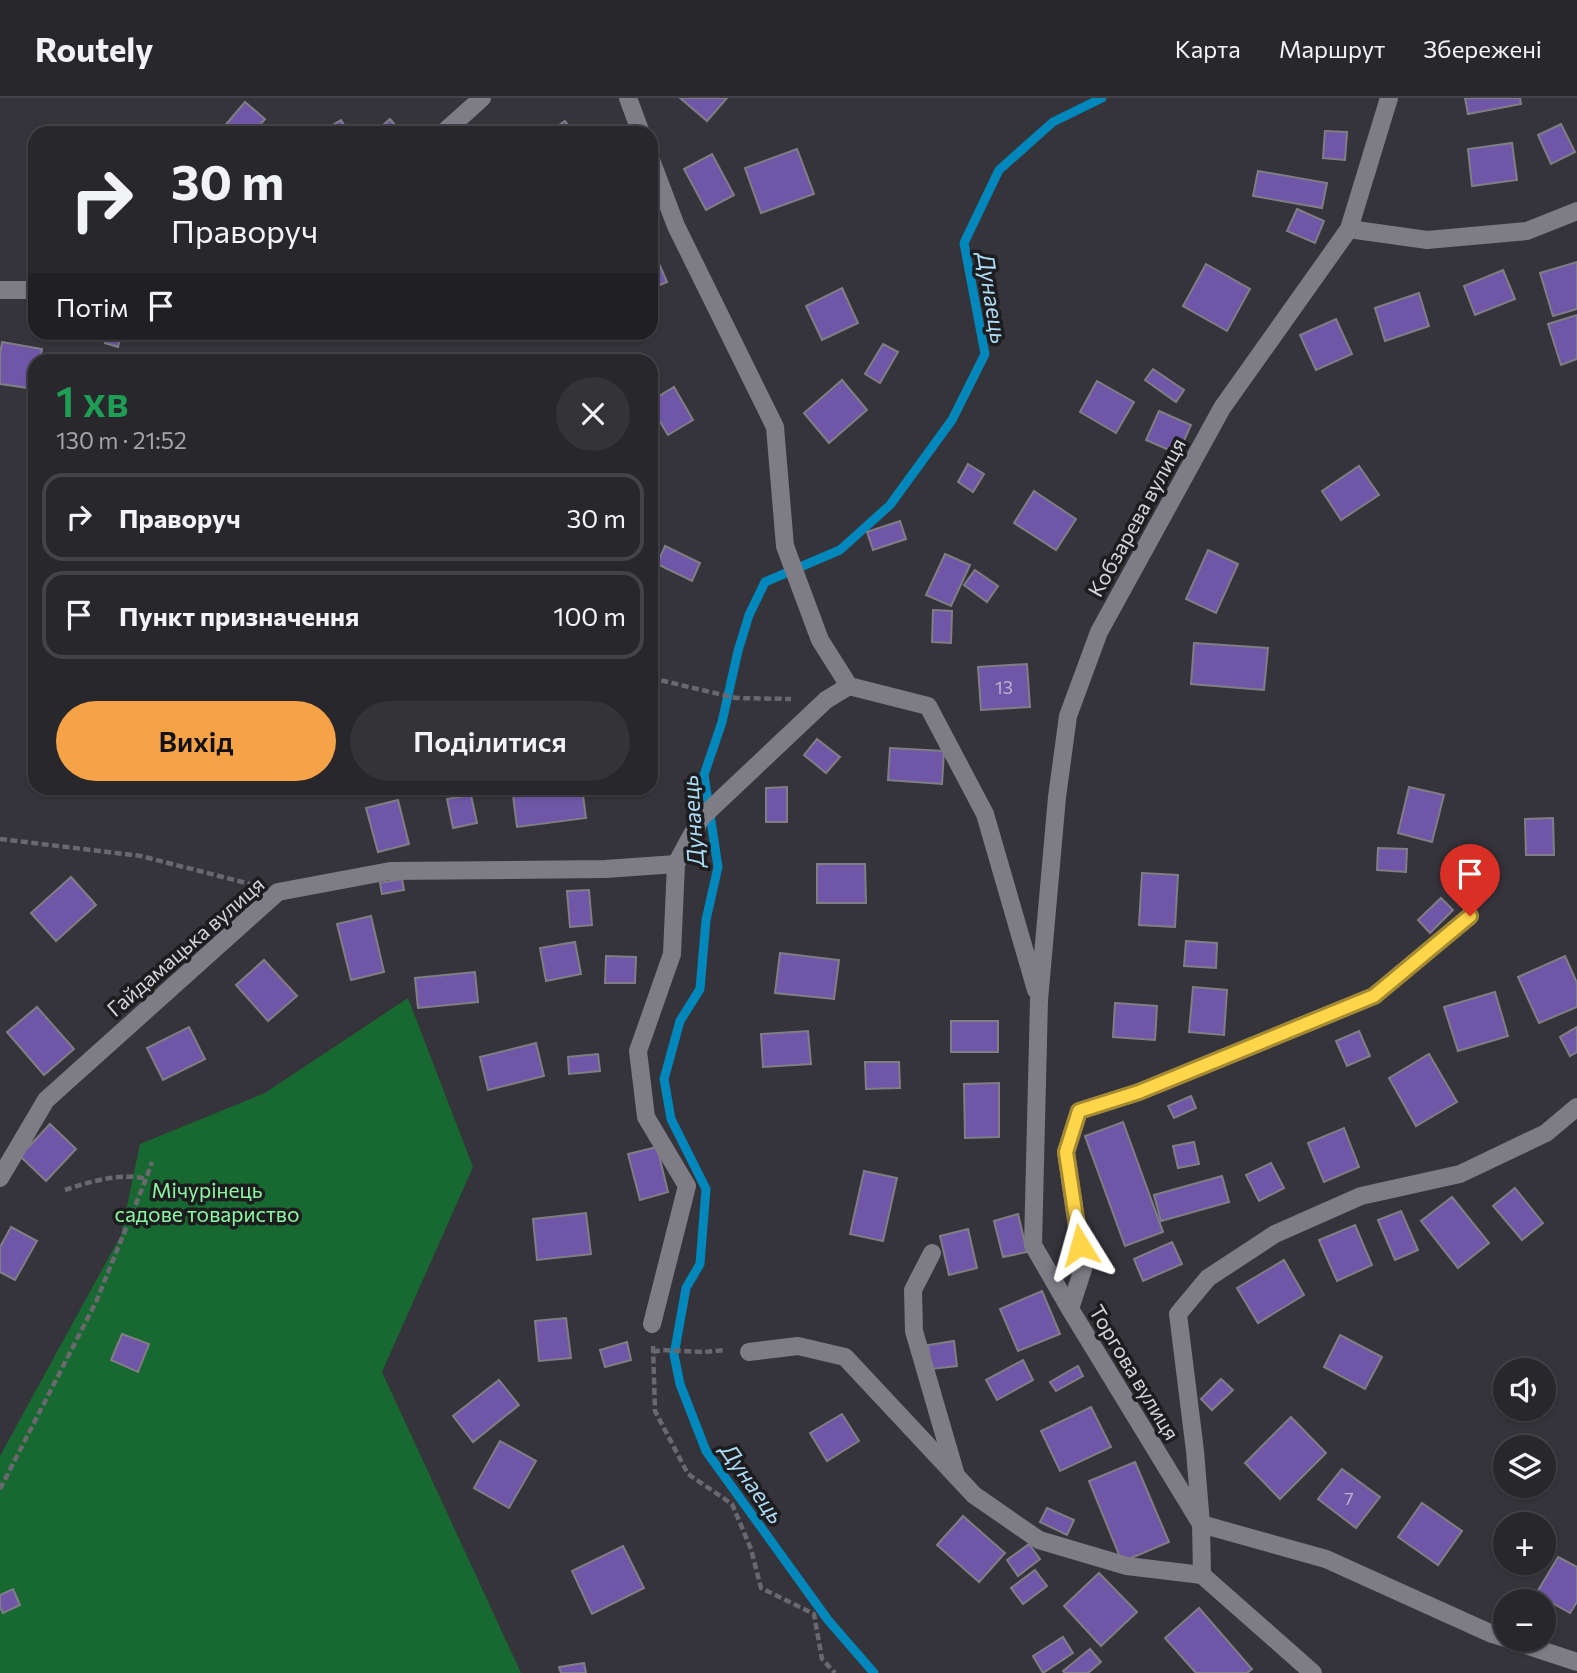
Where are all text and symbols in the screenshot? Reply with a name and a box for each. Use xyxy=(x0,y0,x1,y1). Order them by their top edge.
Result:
text: Routely xyxy=(35,28,153,69)
text: Карта xyxy=(1175,34,1241,63)
text: Маршрут xyxy=(1279,34,1385,63)
text: Збережені xyxy=(1423,34,1542,63)
text: 30 m xyxy=(171,150,284,210)
icon: right xyxy=(56,154,147,245)
text: Праворуч xyxy=(171,210,318,250)
water label: Дунаець xyxy=(972,248,1014,346)
icon: arrive xyxy=(142,287,180,325)
text: Потім xyxy=(56,291,128,322)
text: 1 хв xyxy=(56,374,129,426)
button: close xyxy=(556,377,630,451)
text: 130 m · 21:52 xyxy=(56,426,187,454)
street label: Кобзарева вулиця xyxy=(1082,433,1190,601)
icon: right xyxy=(60,498,98,536)
text: Праворуч xyxy=(119,502,241,533)
text: 30 m xyxy=(567,502,626,533)
icon: arrive xyxy=(60,596,98,634)
text: Пункт призначення xyxy=(119,600,359,631)
text: 100 m xyxy=(553,600,626,631)
house number: 13 xyxy=(995,676,1013,698)
button: Вихід xyxy=(56,701,336,781)
button: Поділитися xyxy=(350,701,630,781)
water label: Дунаець xyxy=(675,774,709,870)
pin xyxy=(1440,844,1500,916)
icon: arrive xyxy=(1451,855,1489,893)
street label: Гайдамацька вулиця xyxy=(101,871,269,1021)
park label: Мічурінець садове товариство xyxy=(115,1177,299,1226)
position arrow xyxy=(1043,1208,1117,1282)
street label: Торгова вулиця xyxy=(1085,1300,1185,1444)
map controls xyxy=(1493,1358,1556,1652)
button: sound xyxy=(1493,1358,1556,1421)
button: layers xyxy=(1493,1435,1556,1498)
water label: Дунаець xyxy=(714,1436,791,1529)
house number: 7 xyxy=(1344,1487,1354,1509)
button: + xyxy=(1493,1512,1556,1575)
button: − xyxy=(1493,1589,1556,1652)

